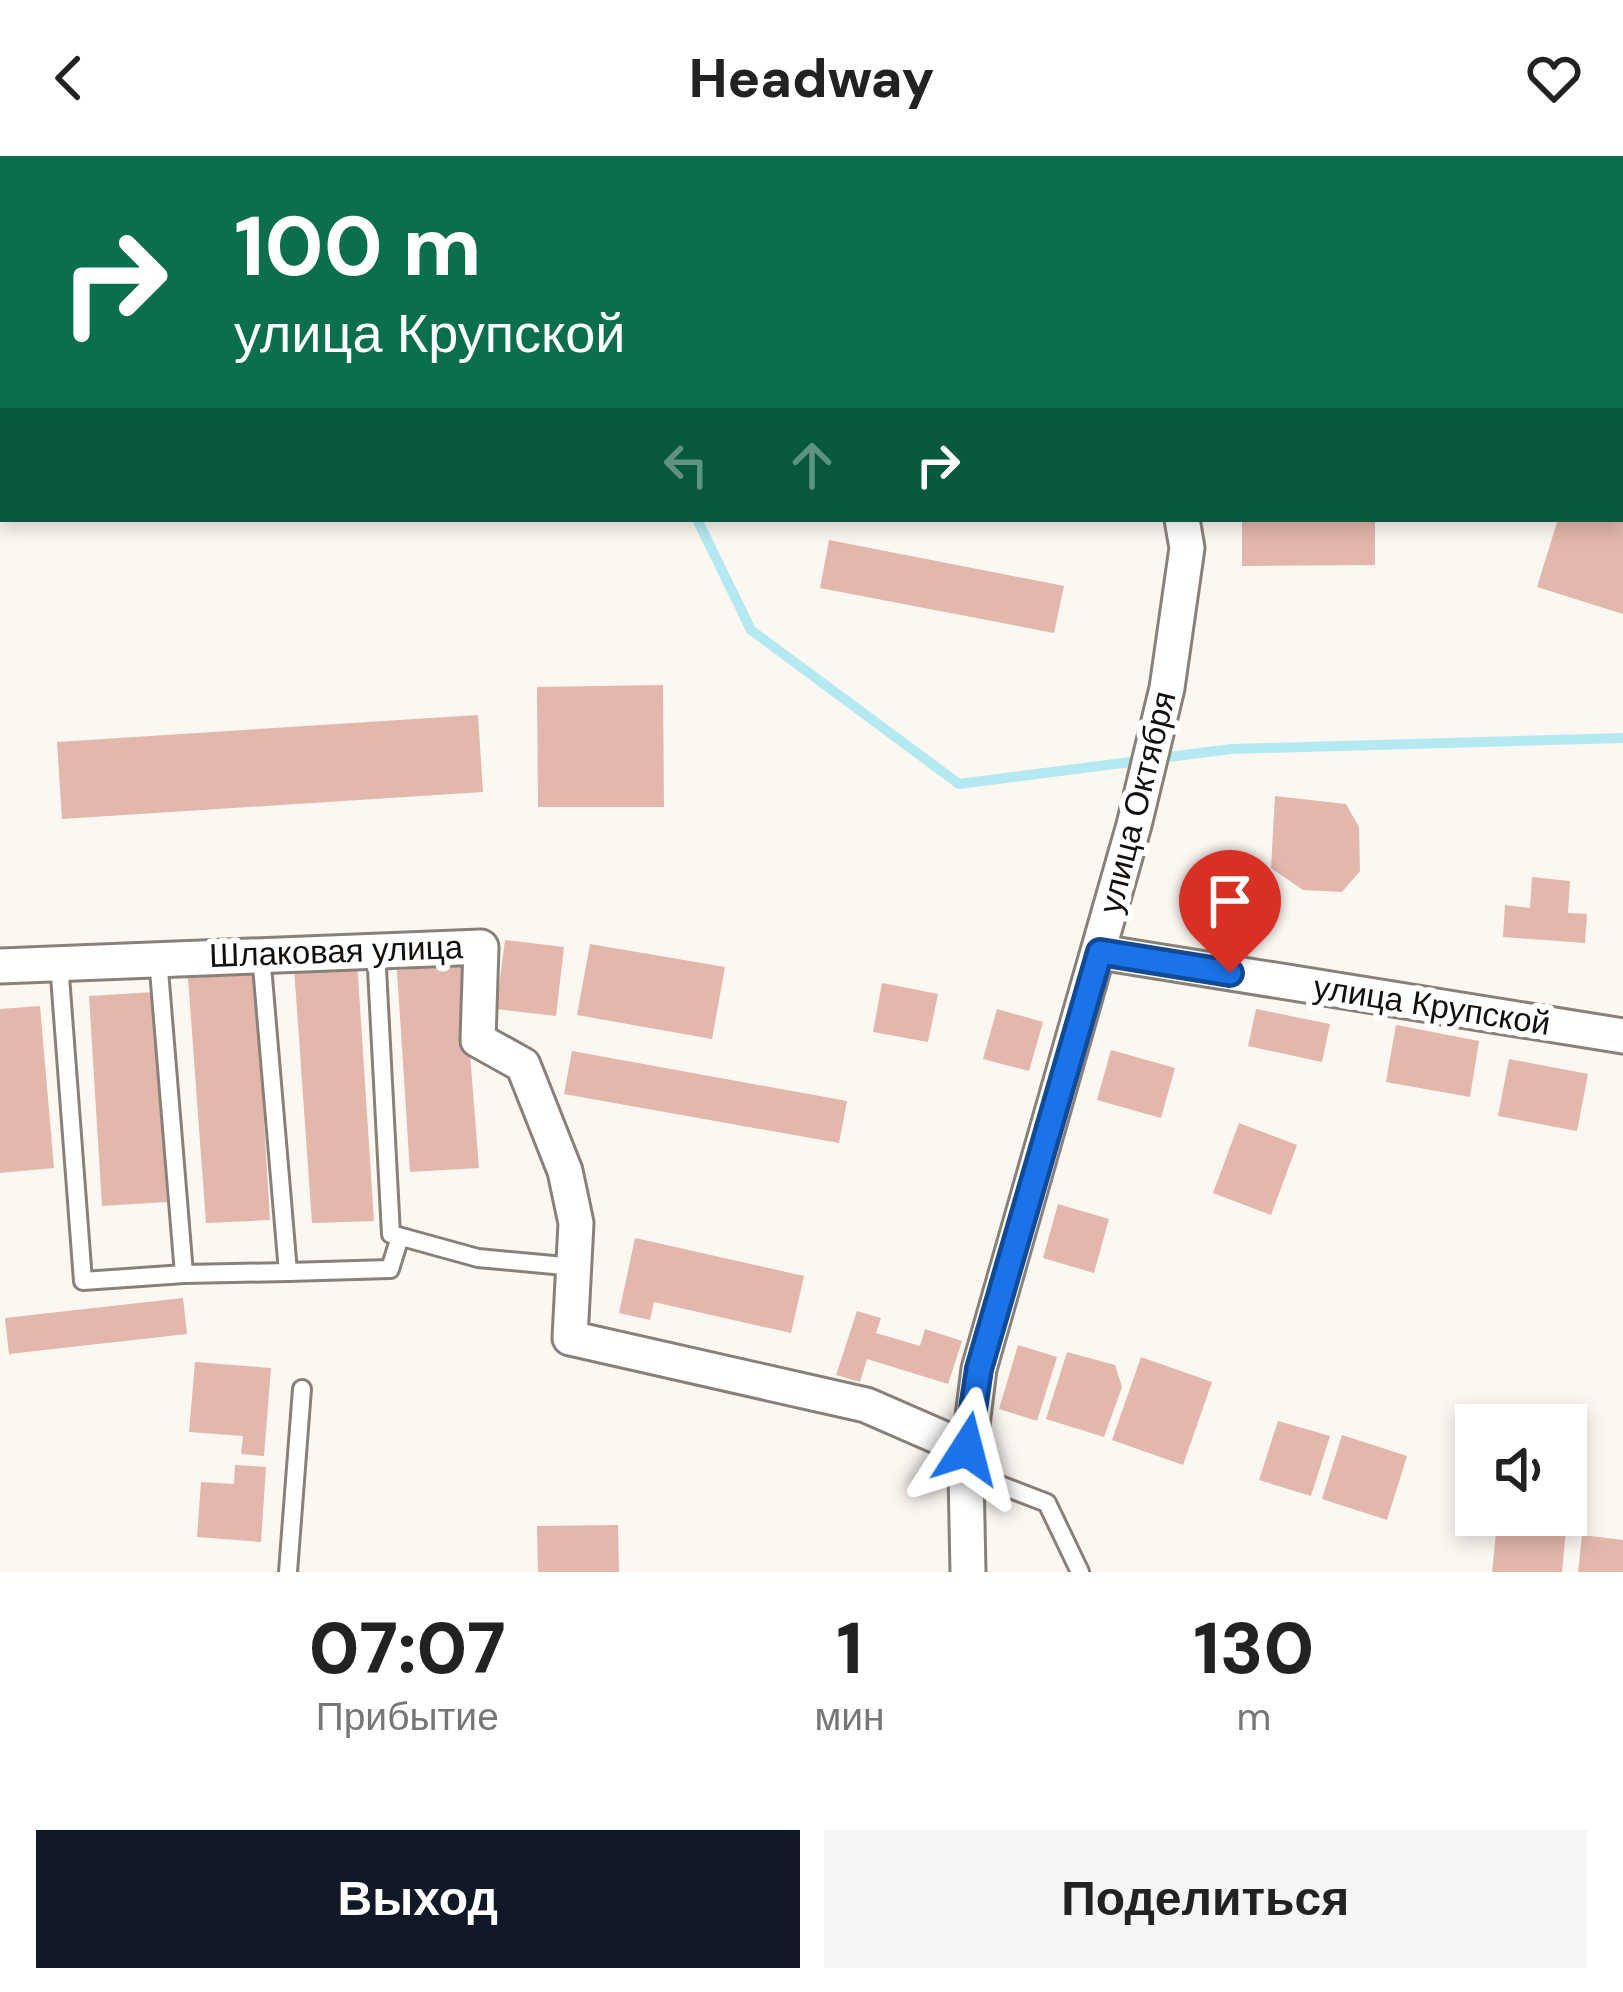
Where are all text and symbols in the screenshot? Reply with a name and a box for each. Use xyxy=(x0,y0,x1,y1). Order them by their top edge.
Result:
text: Headway xyxy=(689,43,934,114)
icon: back xyxy=(36,45,102,111)
icon: heart xyxy=(1521,45,1587,111)
text: 100 m xyxy=(234,192,482,301)
icon: right xyxy=(36,204,192,360)
text: улица Крупской xyxy=(234,298,625,369)
icon: left xyxy=(653,432,719,498)
icon: ahead xyxy=(779,432,845,498)
icon: right xyxy=(905,432,971,498)
street label: улица Октября xyxy=(1089,686,1185,918)
pin xyxy=(1179,850,1281,973)
icon: arrive xyxy=(1197,868,1263,934)
street label: Шлаковая улица xyxy=(208,925,464,977)
street label: улица Крупской xyxy=(1311,965,1553,1045)
position arrow xyxy=(904,1386,1030,1512)
map controls xyxy=(1455,1404,1587,1536)
button: sound xyxy=(1455,1404,1587,1536)
text: 07:07 xyxy=(309,1602,506,1695)
text: 1 xyxy=(836,1602,863,1695)
text: 130 xyxy=(1193,1602,1314,1695)
text: Прибытие xyxy=(316,1691,499,1742)
text: мин xyxy=(814,1691,885,1742)
text: m xyxy=(1236,1691,1271,1742)
button: Выход xyxy=(36,1830,800,1968)
button: Поделиться xyxy=(824,1830,1587,1968)

